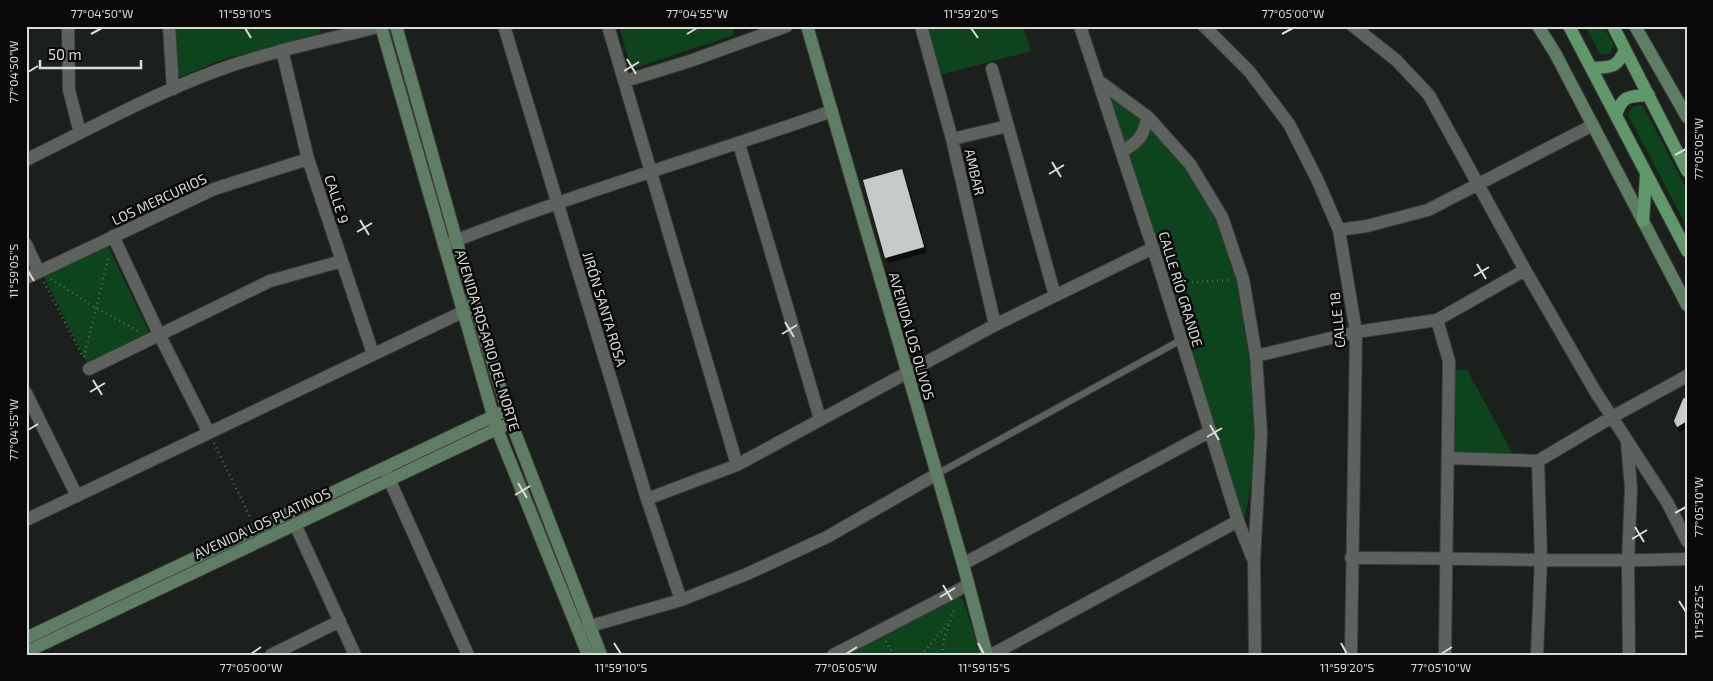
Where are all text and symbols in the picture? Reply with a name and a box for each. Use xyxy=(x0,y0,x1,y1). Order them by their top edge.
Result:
text: 77°04'50"W xyxy=(70,6,134,20)
text: 11°59'10"S xyxy=(219,6,272,20)
text: 77°04'55"W xyxy=(666,6,728,20)
text: 11°59'20"S xyxy=(944,6,999,20)
text: 77°05'00"W xyxy=(1262,6,1324,20)
scale bar xyxy=(40,38,141,70)
text: 77°04'50"W xyxy=(6,40,20,104)
text: 50 m xyxy=(48,45,82,63)
text: 77°05'05"W xyxy=(1691,118,1705,180)
street label: AMBAR xyxy=(961,147,989,197)
street label: LOS MERCURIOS xyxy=(109,169,209,228)
street label: CALLE 9 xyxy=(321,173,353,225)
street label: CALLE RÍO GRANDE xyxy=(1155,229,1207,349)
text: 11°59'05"S xyxy=(6,244,20,298)
street label: AVENIDA ROSARIO DEL NORTE xyxy=(452,247,524,433)
street label: JIRÓN SANTA ROSA xyxy=(579,250,631,369)
street label: AVENIDA LOS OLIVOS xyxy=(886,270,938,402)
street label: CALLE 18 xyxy=(1326,291,1348,349)
text: 77°04'55"W xyxy=(6,399,20,461)
text: 77°05'10"W xyxy=(1691,477,1705,537)
street label: AVENIDA LOS PLATINOS xyxy=(191,484,333,562)
text: 11°59'25"S xyxy=(1691,585,1705,639)
text: 77°05'00"W xyxy=(220,660,282,674)
text: 11°59'10"S xyxy=(595,660,648,674)
text: 77°05'05"W xyxy=(815,660,877,674)
text: 11°59'15"S xyxy=(958,660,1010,674)
text: 11°59'20"S xyxy=(1320,660,1375,674)
text: 77°05'10"W xyxy=(1411,660,1471,674)

